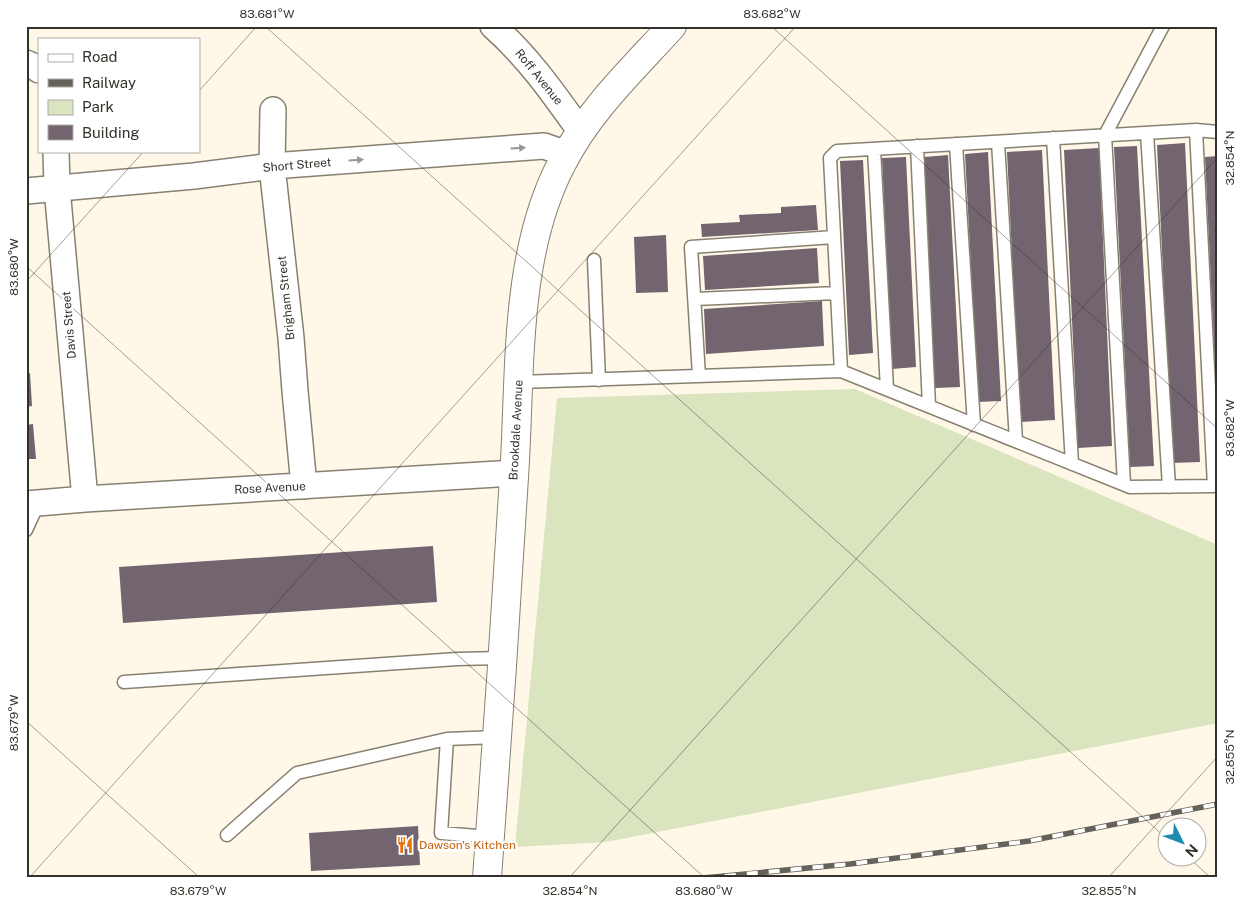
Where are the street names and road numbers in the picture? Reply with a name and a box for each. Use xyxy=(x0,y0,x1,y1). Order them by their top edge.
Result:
street label: Roff Avenue xyxy=(512,46,566,108)
street label: Short Street xyxy=(262,155,332,175)
street label: Brigham Street xyxy=(275,255,297,341)
street label: Davis Street xyxy=(59,290,79,359)
street label: Brookdale Avenue xyxy=(506,379,526,481)
street label: Rose Avenue xyxy=(234,479,306,497)

